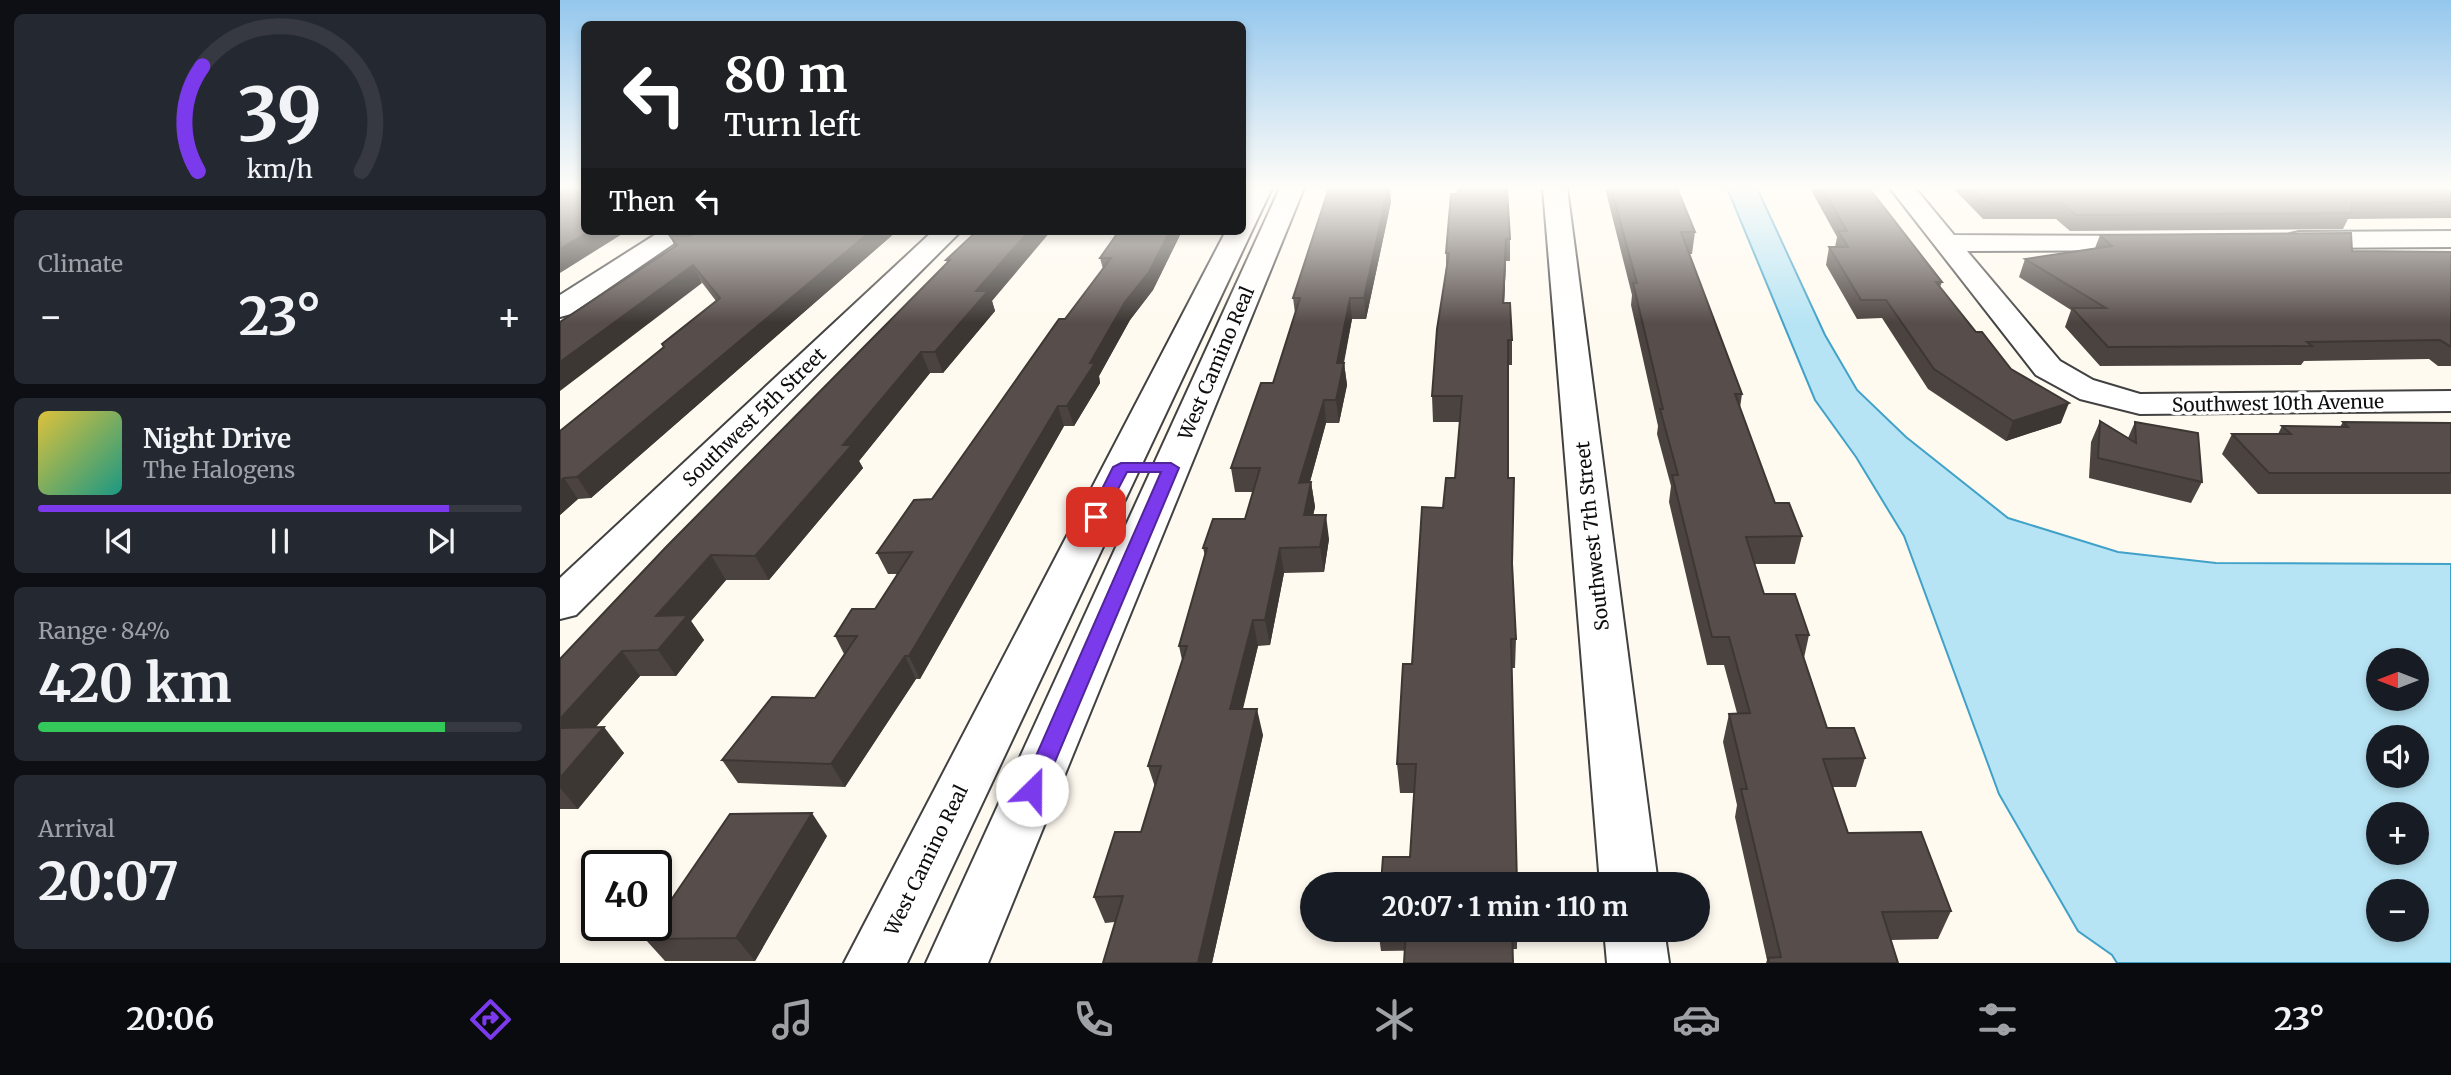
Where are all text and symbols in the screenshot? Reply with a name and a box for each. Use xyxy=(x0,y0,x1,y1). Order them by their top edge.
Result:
text: 80 m xyxy=(724,44,847,105)
icon: left xyxy=(609,49,700,140)
text: 39 xyxy=(238,69,322,161)
text: Turn left xyxy=(724,105,861,145)
text: km/h xyxy=(247,153,313,185)
icon: left xyxy=(689,182,727,220)
text: Then xyxy=(609,185,675,218)
text: Climate xyxy=(38,249,123,278)
street label: West Camino Real xyxy=(1172,283,1259,444)
text: 23° xyxy=(239,284,321,349)
text: − xyxy=(38,293,63,340)
text: + xyxy=(497,293,522,340)
street label: Southwest 5th Street xyxy=(677,342,831,492)
street label: Southwest 10th Avenue xyxy=(2172,389,2384,417)
text: Night Drive xyxy=(143,422,291,455)
street label: Southwest 7th Street xyxy=(1570,440,1614,632)
text: The Halogens xyxy=(143,455,295,484)
pin xyxy=(1066,487,1126,547)
icon: arrive xyxy=(1077,498,1115,536)
icon: previous xyxy=(100,522,138,560)
icon: pause xyxy=(261,522,299,560)
icon: next xyxy=(422,522,460,560)
text: Range · 84% xyxy=(38,616,170,645)
north arrow xyxy=(2366,648,2429,710)
map controls xyxy=(2366,648,2429,942)
text: 420 km xyxy=(38,651,232,716)
button: sound xyxy=(2366,725,2429,788)
position arrow xyxy=(995,753,1069,827)
street label: West Camino Real xyxy=(879,781,973,940)
button: + xyxy=(2366,802,2429,865)
text: Arrival xyxy=(38,814,115,843)
text: 20:07 xyxy=(38,849,179,914)
speed limit sign: 40 xyxy=(581,850,672,941)
button: − xyxy=(2366,879,2429,942)
text: 20:07 · 1 min · 110 m xyxy=(1382,890,1628,923)
icon: directions xyxy=(466,995,515,1044)
icon: music xyxy=(768,995,817,1044)
icon: phone xyxy=(1069,995,1118,1044)
icon: climate xyxy=(1370,995,1419,1044)
icon: car xyxy=(1672,995,1721,1044)
icon: filters xyxy=(1973,995,2022,1044)
text: 20:06 xyxy=(126,999,214,1039)
text: 23° xyxy=(2274,999,2325,1039)

